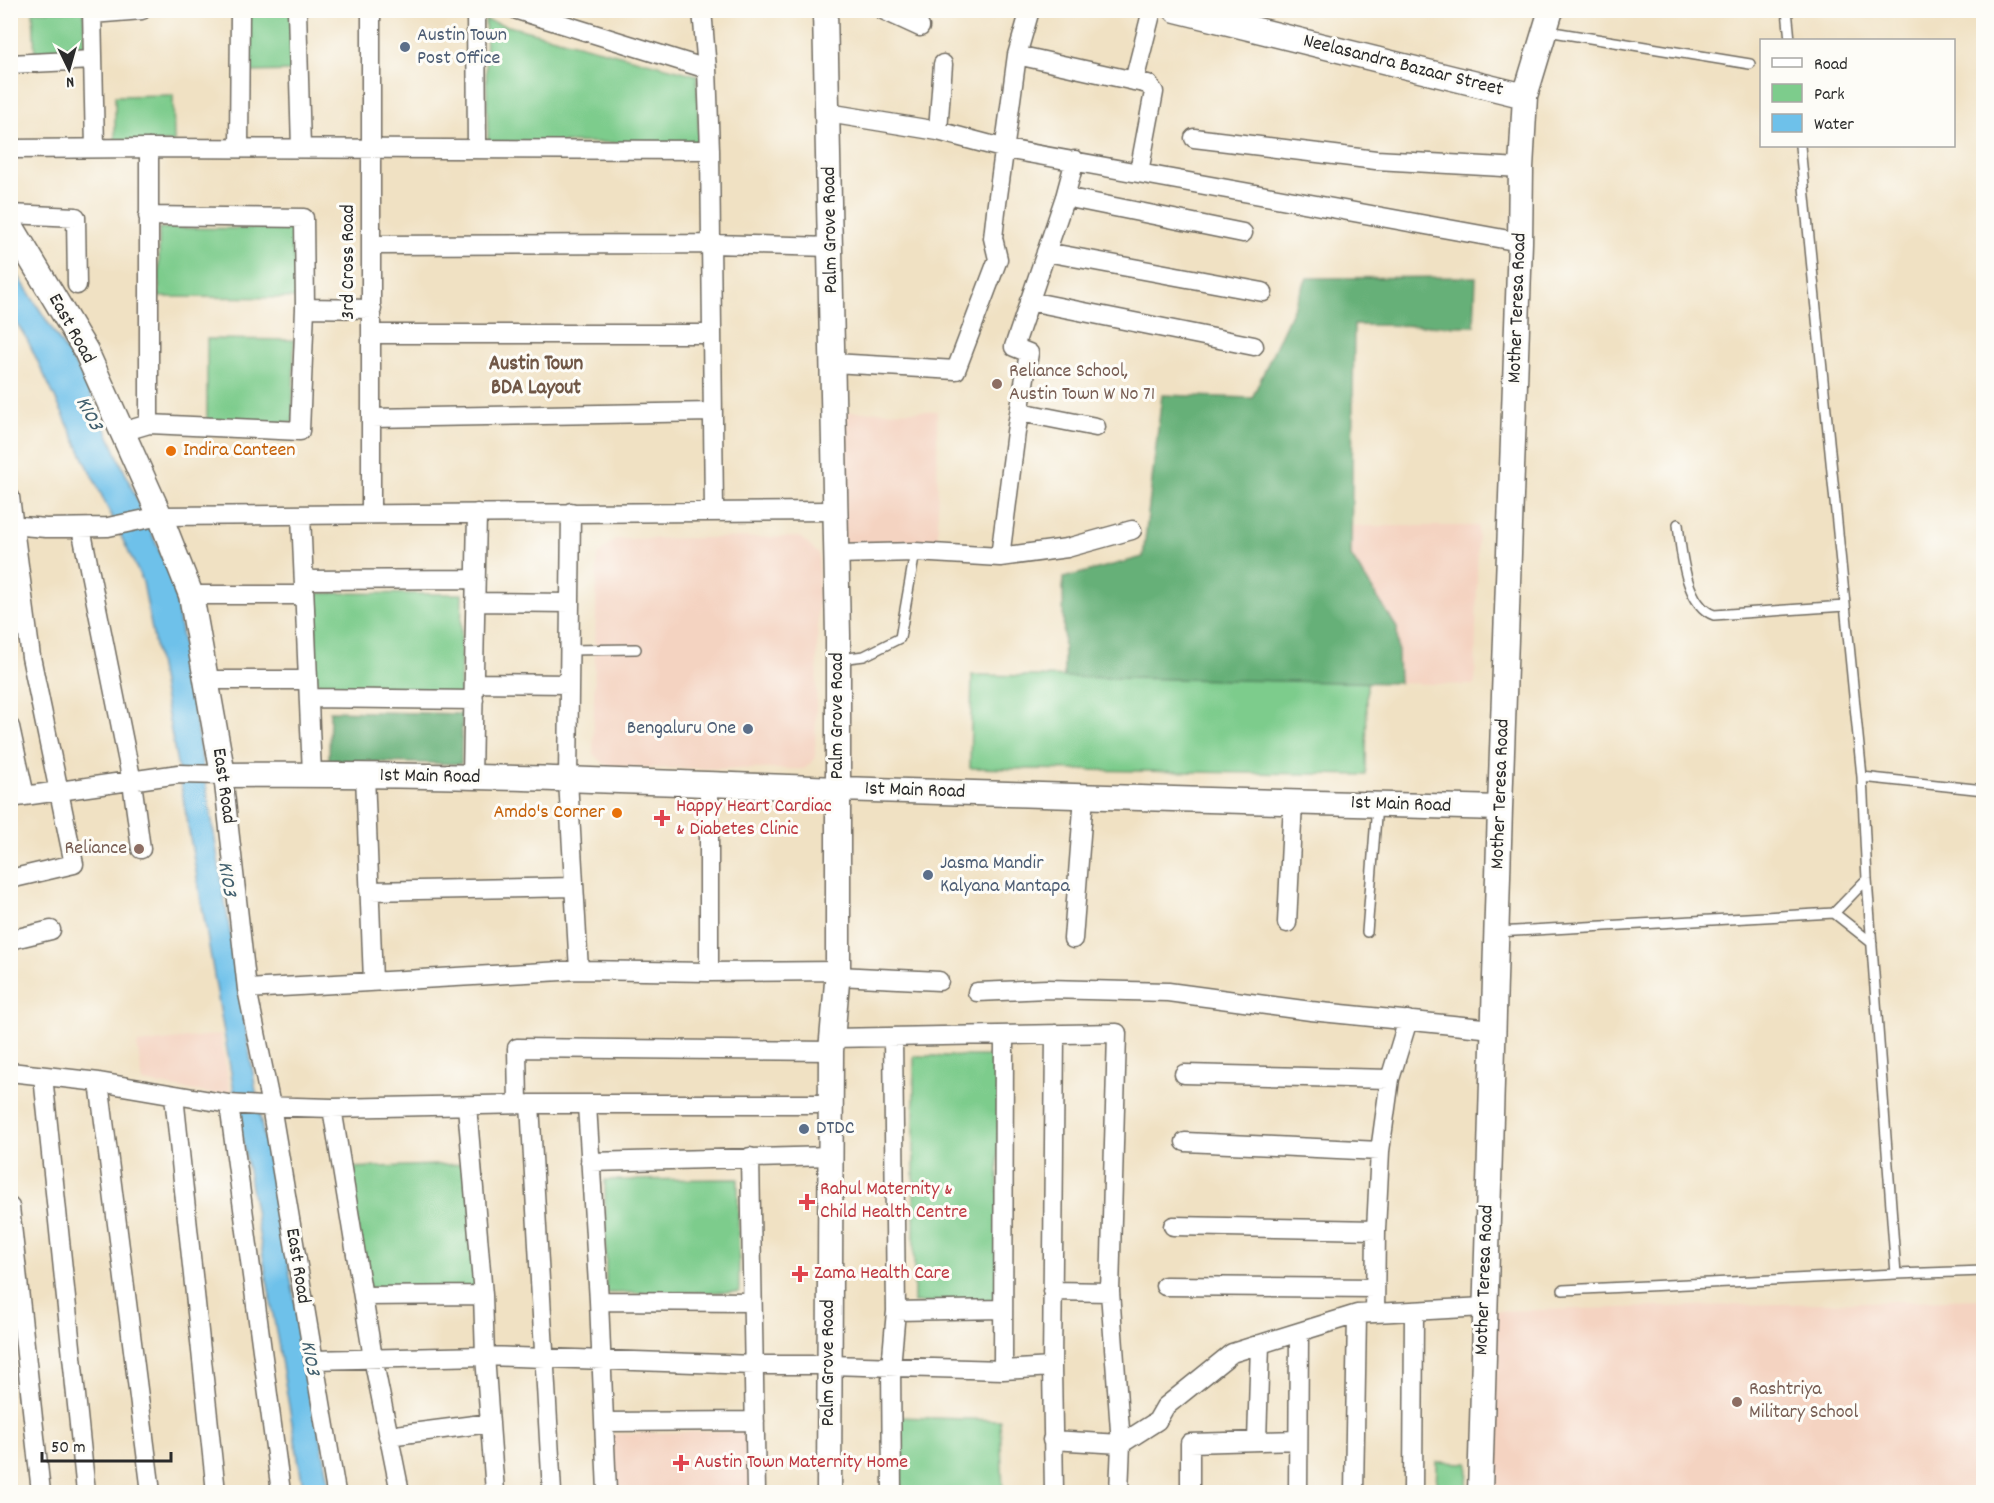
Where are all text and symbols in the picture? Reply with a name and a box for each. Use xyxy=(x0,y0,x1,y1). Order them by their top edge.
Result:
place label: Austin Town Post Office xyxy=(417,22,507,73)
street label: Neelasandra Bazaar Street xyxy=(1300,28,1506,104)
north arrow xyxy=(39,39,99,99)
legend xyxy=(1760,39,1955,147)
marker: Austin Town Post Office xyxy=(398,40,412,54)
text: Road xyxy=(1814,53,1848,78)
text: N xyxy=(65,70,75,93)
text: Park xyxy=(1814,83,1845,108)
text: Water xyxy=(1814,113,1854,138)
street label: Palm Grove Road xyxy=(816,166,846,294)
street label: 3rd Cross Road xyxy=(335,204,363,320)
street label: Mother Teresa Road xyxy=(1501,232,1535,384)
street label: East Road xyxy=(40,289,102,369)
district label: Austin Town BDA Layout xyxy=(489,350,584,404)
place label: Reliance School, Austin Town W No 71 xyxy=(1009,358,1155,409)
marker: Reliance School, Austin Town W No 71 xyxy=(990,377,1004,391)
water label: K103 xyxy=(67,391,110,438)
place label: Indira Canteen xyxy=(183,437,296,465)
marker: Indira Canteen xyxy=(164,444,178,458)
street label: Palm Grove Road xyxy=(824,652,852,780)
place label: Bengaluru One xyxy=(627,715,736,743)
street label: Mother Teresa Road xyxy=(1484,718,1518,870)
marker: Bengaluru One xyxy=(741,722,755,736)
street label: East Road xyxy=(204,746,242,826)
street label: 1st Main Road xyxy=(379,762,481,792)
street label: 1st Main Road xyxy=(864,775,966,807)
street label: 1st Main Road xyxy=(1350,789,1452,821)
place label: Happy Heart Cardiac & Diabetes Clinic xyxy=(676,793,832,844)
place label: Amdo's Corner xyxy=(493,799,606,827)
marker: Amdo's Corner xyxy=(610,806,624,820)
marker: Happy Heart Cardiac & Diabetes Clinic xyxy=(653,809,671,827)
place label: Reliance xyxy=(65,835,127,863)
marker: Reliance xyxy=(132,842,146,856)
place label: Jasma Mandir Kalyana Mantapa xyxy=(940,850,1070,901)
water label: K103 xyxy=(208,859,244,900)
marker: Jasma Mandir Kalyana Mantapa xyxy=(921,868,935,882)
place label: DTDC xyxy=(816,1115,855,1143)
marker: DTDC xyxy=(797,1122,811,1136)
place label: Rahul Maternity & Child Health Centre xyxy=(820,1176,967,1227)
marker: Rahul Maternity & Child Health Centre xyxy=(798,1193,816,1211)
street label: Mother Teresa Road xyxy=(1468,1204,1502,1356)
street label: East Road xyxy=(277,1226,317,1306)
place label: Zama Health Care xyxy=(814,1260,950,1288)
marker: Zama Health Care xyxy=(791,1265,809,1283)
street label: Palm Grove Road xyxy=(815,1299,843,1427)
water label: K103 xyxy=(291,1338,327,1380)
place label: Rashtriya Military School xyxy=(1749,1376,1858,1427)
marker: Rashtriya Military School xyxy=(1730,1395,1744,1409)
scale bar xyxy=(42,1425,171,1463)
text: 50 m xyxy=(51,1436,86,1461)
place label: Austin Town Maternity Home xyxy=(694,1449,908,1477)
marker: Austin Town Maternity Home xyxy=(672,1454,690,1472)

